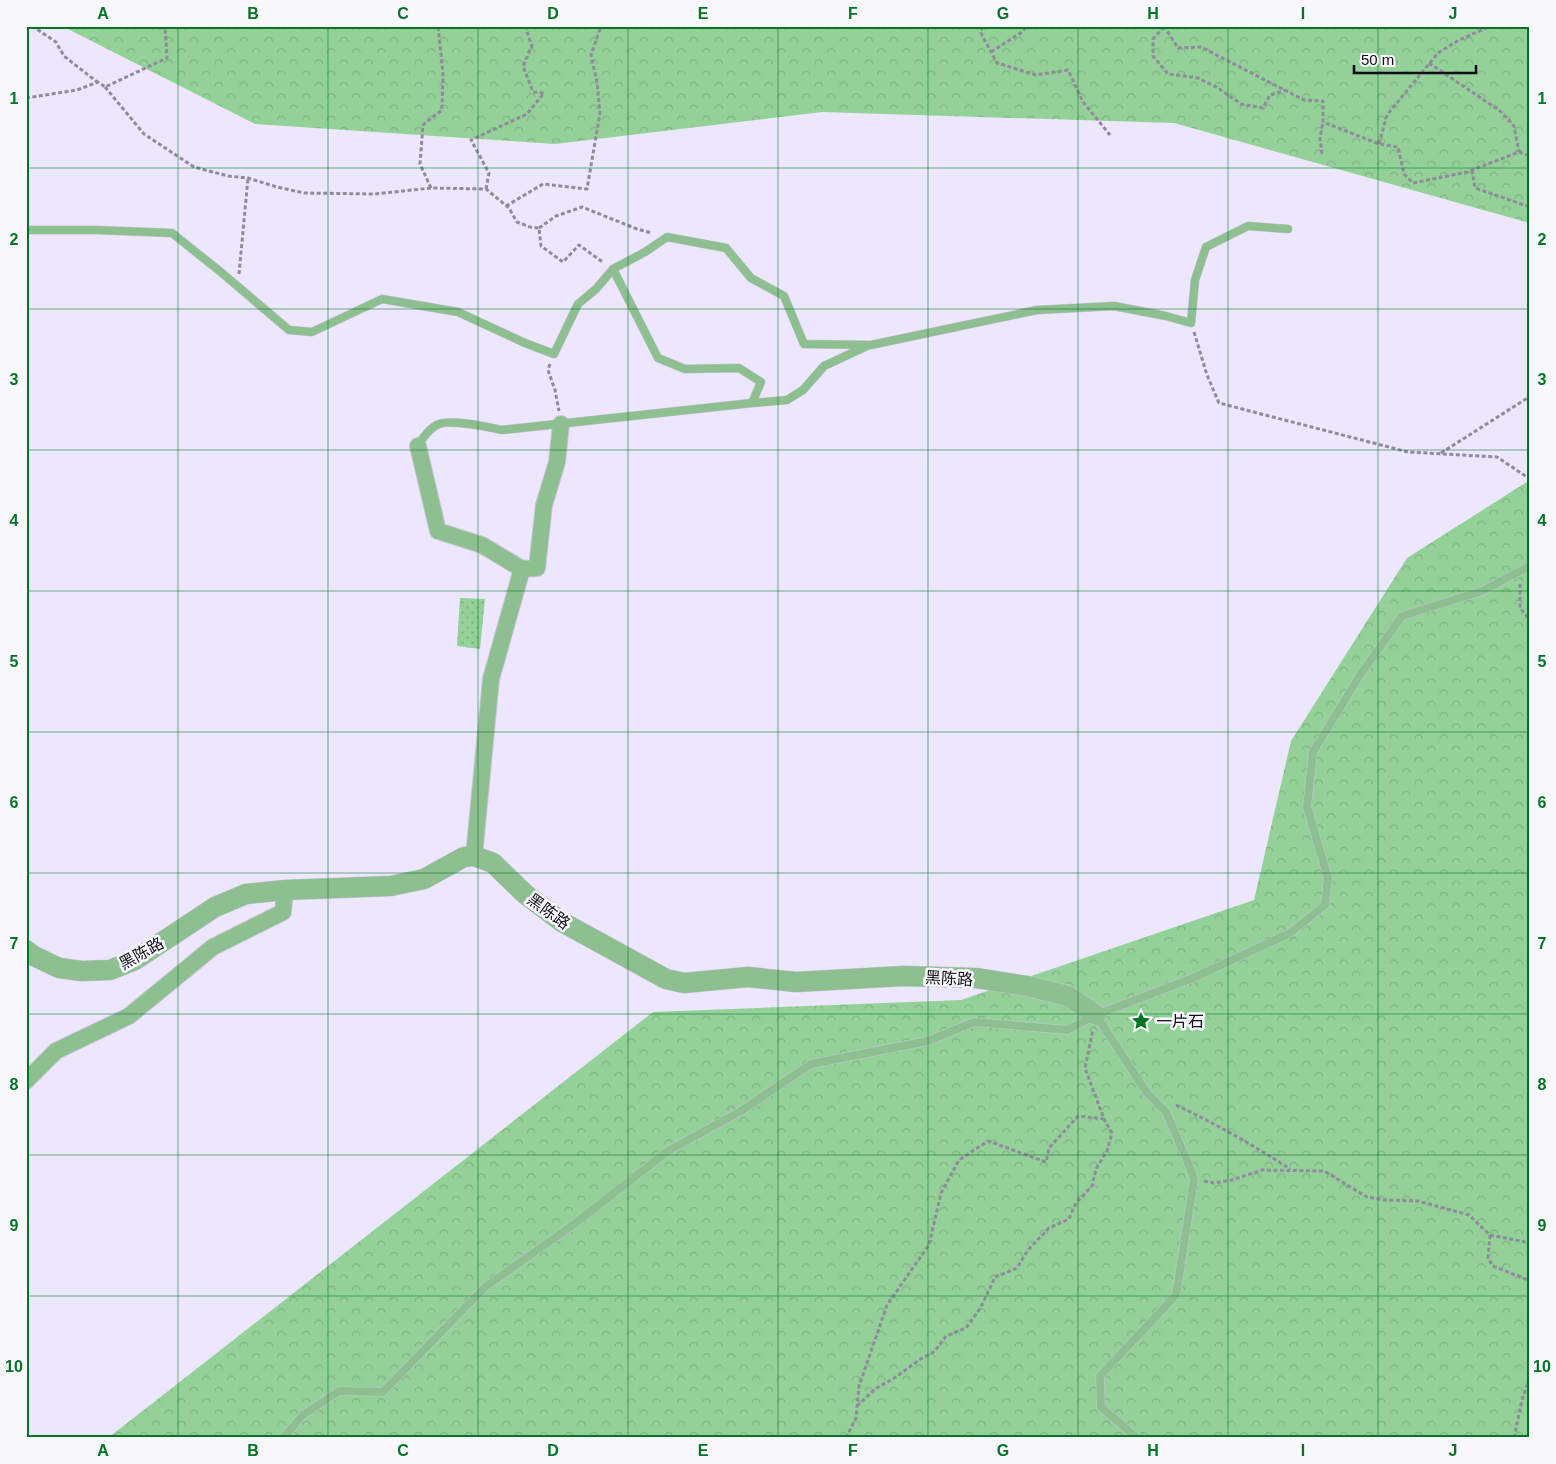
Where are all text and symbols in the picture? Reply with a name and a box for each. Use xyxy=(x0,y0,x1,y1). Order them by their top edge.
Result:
text: A xyxy=(97,5,109,22)
text: B xyxy=(247,5,259,22)
text: C xyxy=(397,5,409,22)
text: D xyxy=(547,5,559,22)
text: E xyxy=(698,5,709,22)
text: F xyxy=(848,5,858,22)
text: G xyxy=(997,5,1009,22)
text: H xyxy=(1147,5,1159,22)
text: I xyxy=(1301,5,1305,22)
text: J xyxy=(1449,5,1457,22)
scale bar xyxy=(1354,42,1476,74)
text: 50 m xyxy=(1361,51,1394,68)
text: 1 xyxy=(10,90,19,107)
text: 1 xyxy=(1538,90,1547,107)
text: 2 xyxy=(10,231,19,248)
text: 2 xyxy=(1538,231,1547,248)
text: 3 xyxy=(10,371,19,388)
text: 3 xyxy=(1538,371,1547,388)
text: 4 xyxy=(10,512,19,529)
text: 4 xyxy=(1538,512,1547,529)
text: 5 xyxy=(10,653,19,670)
text: 5 xyxy=(1538,653,1547,670)
text: 6 xyxy=(10,794,19,811)
text: 6 xyxy=(1538,794,1547,811)
street label: 黑陈路 xyxy=(524,890,573,932)
street label: 黑陈路 xyxy=(116,934,166,973)
text: 7 xyxy=(10,935,19,952)
text: 7 xyxy=(1538,935,1547,952)
street label: 黑陈路 xyxy=(925,969,973,988)
place icon: 一片石 xyxy=(1130,1010,1152,1032)
place label: 一片石 xyxy=(1156,1013,1204,1030)
text: 8 xyxy=(10,1076,19,1093)
text: 8 xyxy=(1538,1076,1547,1093)
text: 9 xyxy=(10,1217,19,1234)
text: 9 xyxy=(1538,1217,1547,1234)
text: 10 xyxy=(5,1358,23,1375)
text: 10 xyxy=(1533,1358,1551,1375)
text: A xyxy=(97,1442,109,1459)
text: B xyxy=(247,1442,259,1459)
text: C xyxy=(397,1442,409,1459)
text: D xyxy=(547,1442,559,1459)
text: E xyxy=(698,1442,709,1459)
text: F xyxy=(848,1442,858,1459)
text: G xyxy=(997,1442,1009,1459)
text: H xyxy=(1147,1442,1159,1459)
text: I xyxy=(1301,1442,1305,1459)
text: J xyxy=(1449,1442,1457,1459)

